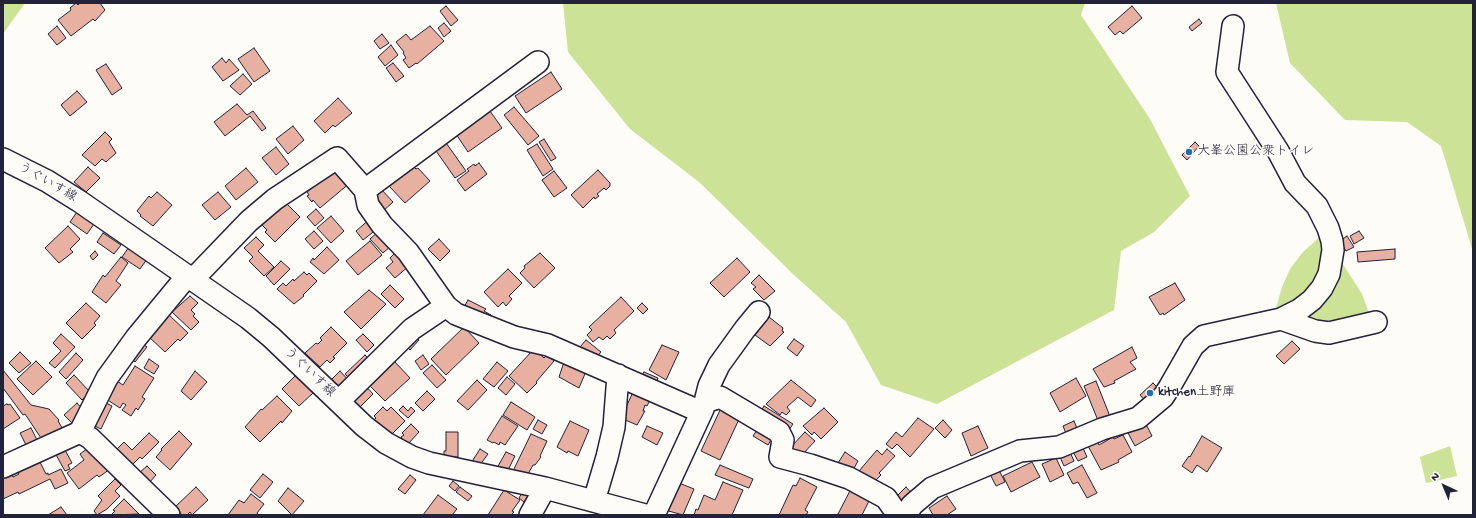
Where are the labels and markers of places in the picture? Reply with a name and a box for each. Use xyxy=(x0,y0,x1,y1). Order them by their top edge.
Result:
place label: 大峯公園公衆トイレ xyxy=(1197,144,1314,160)
marker: 大峯公園公衆トイレ xyxy=(1184,147,1194,157)
place label: kitchen土野庫 xyxy=(1158,385,1235,401)
marker: kitchen土野庫 xyxy=(1145,388,1155,398)

